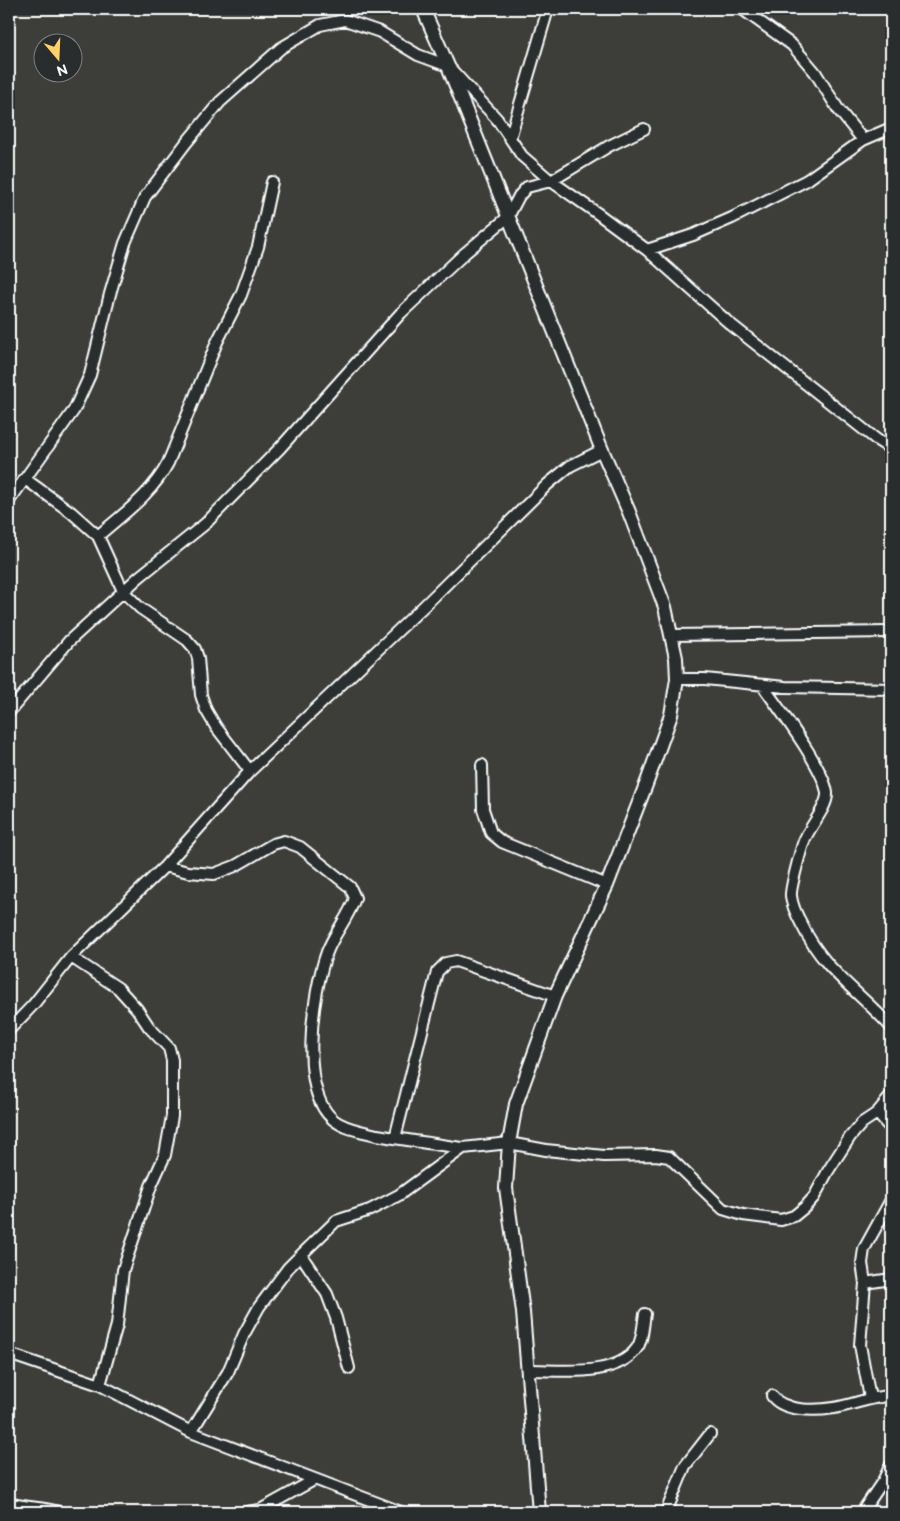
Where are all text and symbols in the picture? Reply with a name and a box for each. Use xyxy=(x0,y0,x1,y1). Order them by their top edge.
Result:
north arrow xyxy=(32,32,82,82)
text: N xyxy=(54,60,70,80)

